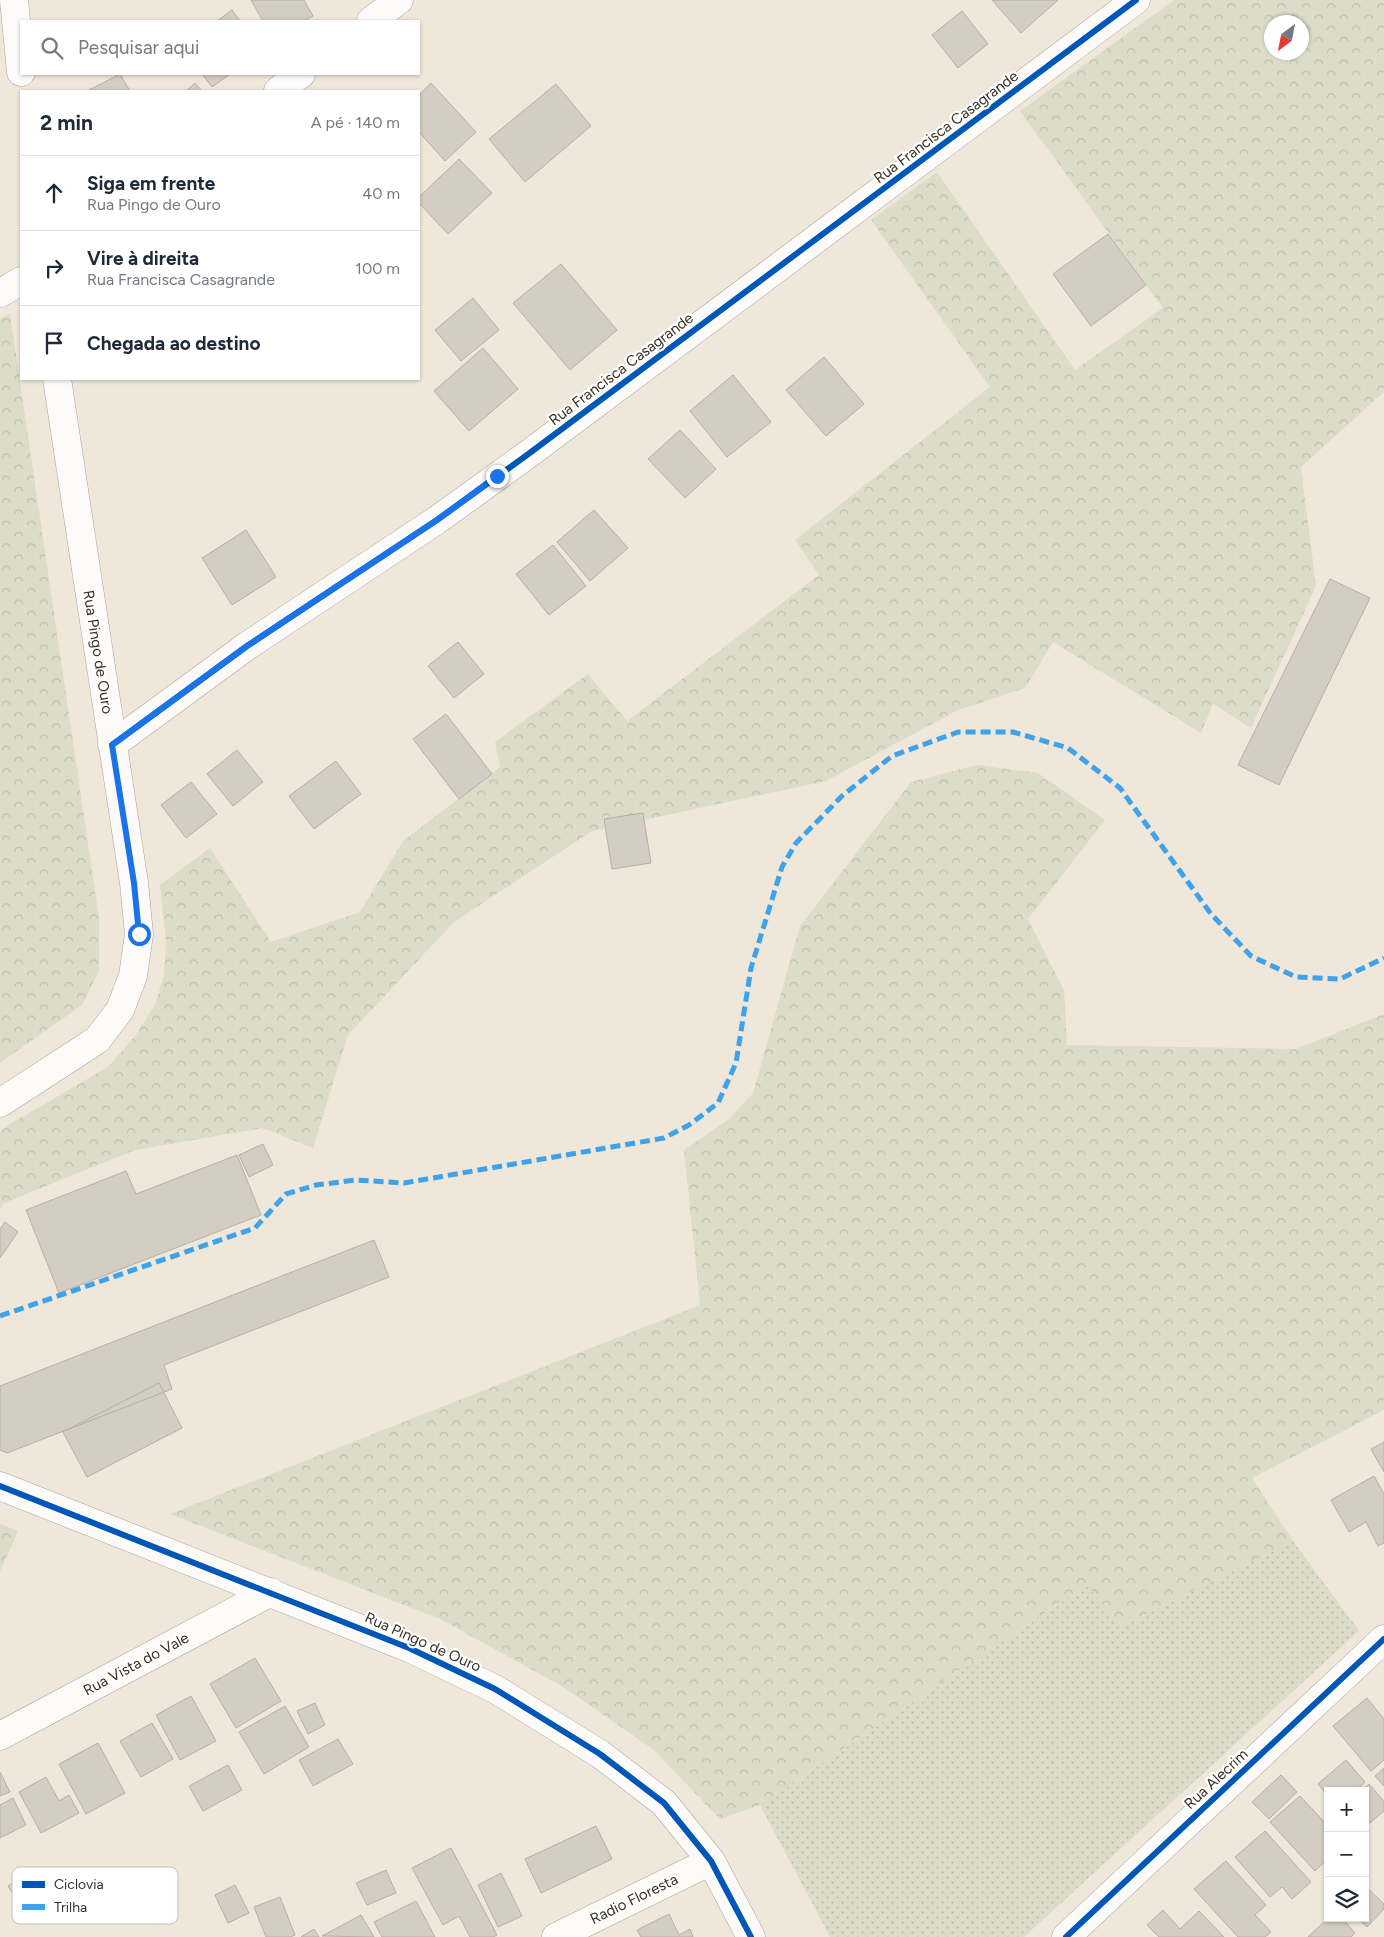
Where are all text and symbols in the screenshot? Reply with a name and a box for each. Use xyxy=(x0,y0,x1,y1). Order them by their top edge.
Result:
north arrow xyxy=(1264,15,1309,60)
search box xyxy=(20,20,420,75)
icon: search xyxy=(38,34,66,62)
text: Pesquisar aqui xyxy=(78,36,199,59)
street label: Rua Francisca Casagrande xyxy=(870,67,1022,187)
text: 2 min xyxy=(40,110,93,135)
text: A pé · 140 m xyxy=(311,113,400,132)
text: Siga em frente xyxy=(87,172,215,195)
icon: ahead xyxy=(40,179,68,207)
text: 40 m xyxy=(362,184,400,203)
text: Rua Pingo de Ouro xyxy=(87,195,221,214)
text: Vire à direita xyxy=(87,247,199,270)
icon: right xyxy=(40,254,68,282)
text: 100 m xyxy=(355,259,400,278)
text: Rua Francisca Casagrande xyxy=(87,270,275,289)
street label: Rua Francisca Casagrande xyxy=(545,309,697,429)
icon: arrive xyxy=(40,329,68,357)
text: Chegada ao destino xyxy=(87,332,260,355)
route end xyxy=(486,465,509,488)
street label: Rua Pingo de Ouro xyxy=(79,589,117,716)
route start xyxy=(128,923,151,946)
street label: Rua Pingo de Ouro xyxy=(362,1608,484,1676)
street label: Rua Vista do Vale xyxy=(80,1629,192,1699)
street label: Rua Alecrim xyxy=(1181,1745,1251,1813)
map controls xyxy=(1324,1787,1369,1922)
button: + xyxy=(1324,1787,1369,1832)
button: − xyxy=(1324,1832,1369,1877)
legend xyxy=(12,1867,178,1924)
street label: Radio Floresta xyxy=(587,1870,681,1928)
text: Ciclovia xyxy=(54,1876,104,1893)
button: layers xyxy=(1324,1877,1369,1922)
text: Trilha xyxy=(54,1899,87,1916)

